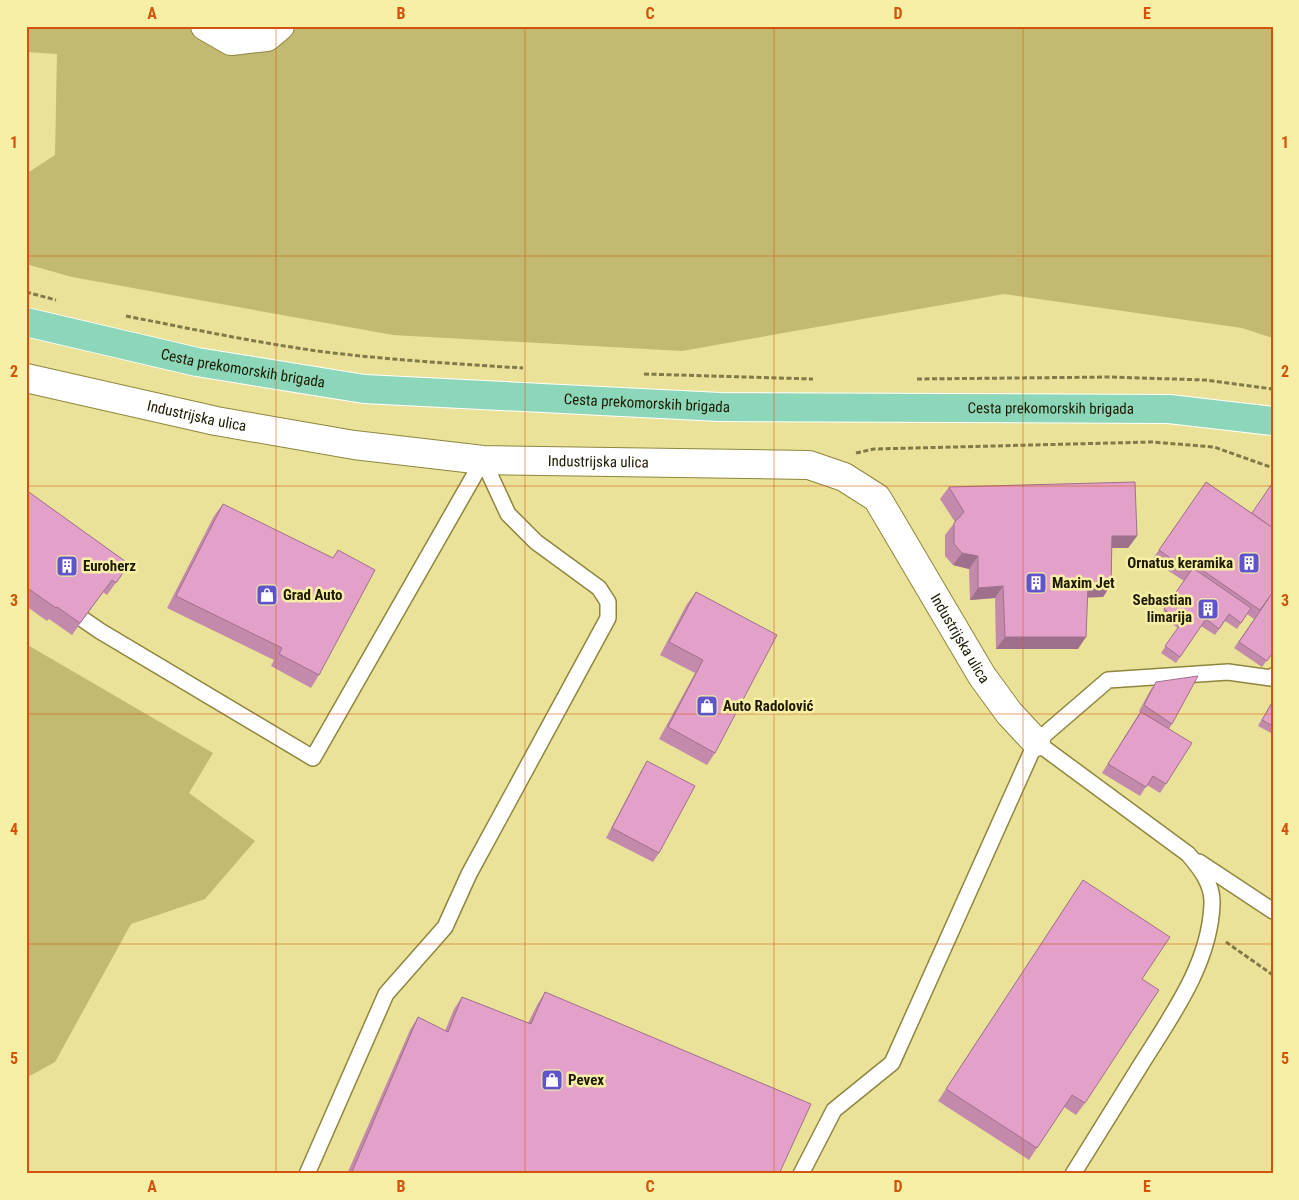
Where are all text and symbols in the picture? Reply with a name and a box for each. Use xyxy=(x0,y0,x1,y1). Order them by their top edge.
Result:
text: A xyxy=(147,4,157,23)
text: B xyxy=(397,4,406,23)
text: C xyxy=(645,4,655,23)
text: D xyxy=(893,4,903,23)
text: E xyxy=(1143,4,1151,23)
text: 1 xyxy=(10,133,18,152)
text: 1 xyxy=(1281,133,1289,152)
street label: Cesta prekomorskih brigada xyxy=(159,345,326,392)
text: 2 xyxy=(10,362,18,381)
text: 2 xyxy=(1281,362,1289,381)
street label: Cesta prekomorskih brigada xyxy=(563,390,730,416)
street label: Industrijska ulica xyxy=(145,397,248,435)
street label: Cesta prekomorskih brigada xyxy=(967,399,1134,418)
street label: Industrijska ulica xyxy=(548,452,649,472)
building icon: Ornatus keramika xyxy=(1237,551,1261,575)
building icon: Euroherz xyxy=(55,554,79,578)
place label: Ornatus keramika xyxy=(1127,554,1233,572)
place label: Euroherz xyxy=(83,557,136,575)
building icon: Maxim Jet xyxy=(1024,571,1048,595)
place label: Maxim Jet xyxy=(1052,574,1115,592)
shop icon: Grad Auto xyxy=(255,583,279,607)
place label: Grad Auto xyxy=(283,586,343,604)
street label: Industrijska ulica xyxy=(926,590,993,687)
text: 3 xyxy=(10,591,18,610)
place label: Sebastian limarija xyxy=(1133,591,1192,626)
text: 3 xyxy=(1281,591,1289,610)
building icon: Sebastian limarija xyxy=(1196,597,1220,621)
shop icon: Auto Radolović xyxy=(695,694,719,718)
place label: Auto Radolović xyxy=(723,697,813,715)
text: 4 xyxy=(10,820,18,839)
text: 4 xyxy=(1281,820,1289,839)
text: 5 xyxy=(10,1049,18,1068)
text: 5 xyxy=(1281,1049,1289,1068)
shop icon: Pevex xyxy=(540,1068,564,1092)
place label: Pevex xyxy=(568,1071,604,1089)
text: A xyxy=(147,1177,157,1196)
text: B xyxy=(397,1177,406,1196)
text: C xyxy=(645,1177,655,1196)
text: D xyxy=(893,1177,903,1196)
text: E xyxy=(1143,1177,1151,1196)

